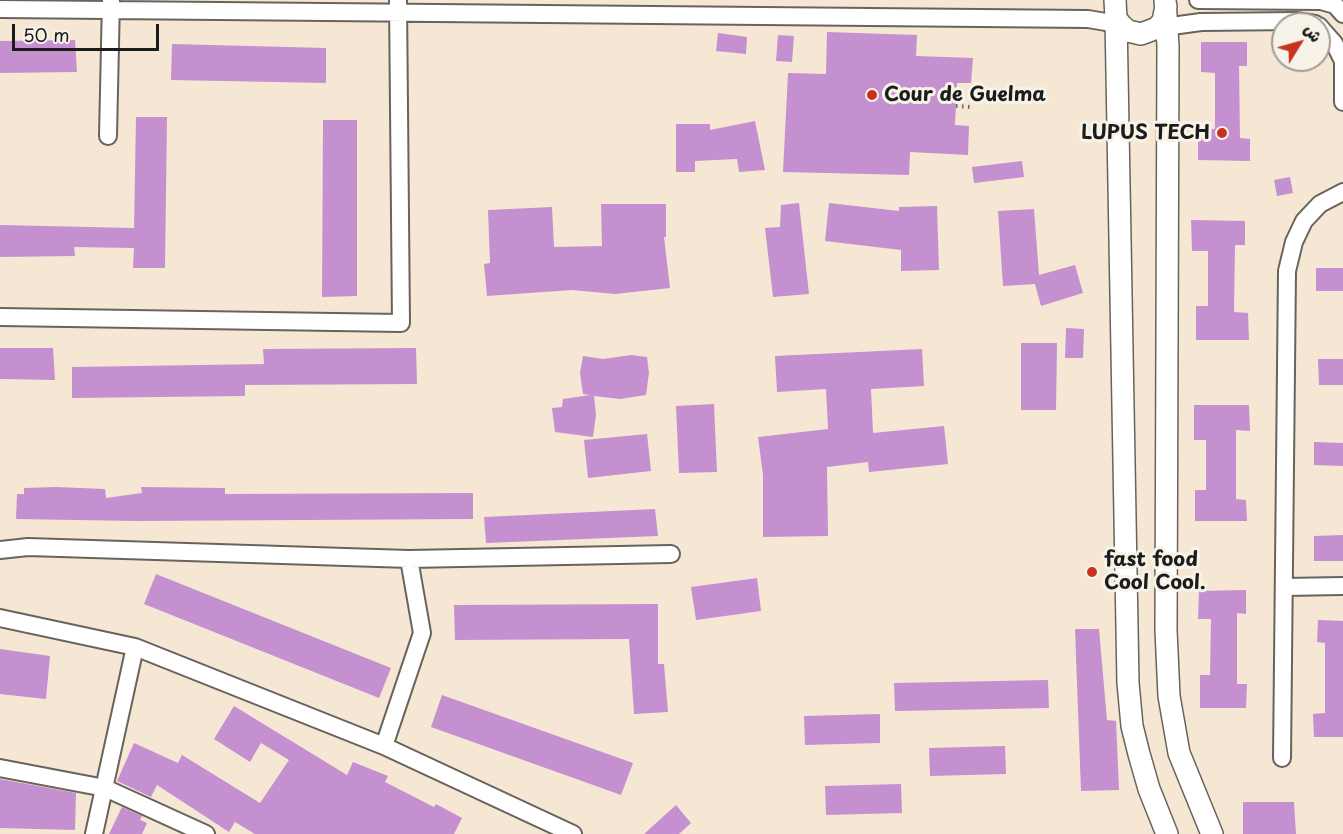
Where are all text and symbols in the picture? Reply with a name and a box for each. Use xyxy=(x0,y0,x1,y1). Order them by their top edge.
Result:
scale bar xyxy=(15,12,162,50)
north arrow xyxy=(1271,12,1331,72)
text: ش xyxy=(1299,18,1329,47)
text: 50 m xyxy=(23,21,70,48)
place label: Cour de Guelma xyxy=(884,83,1046,107)
marker: Cour de Guelma xyxy=(865,88,879,102)
place label: LUPUS TECH xyxy=(1081,121,1210,145)
marker: LUPUS TECH xyxy=(1215,126,1229,140)
place label: fast food Cool Cool. xyxy=(1104,548,1205,595)
marker: fast food Cool Cool. xyxy=(1085,565,1099,579)

